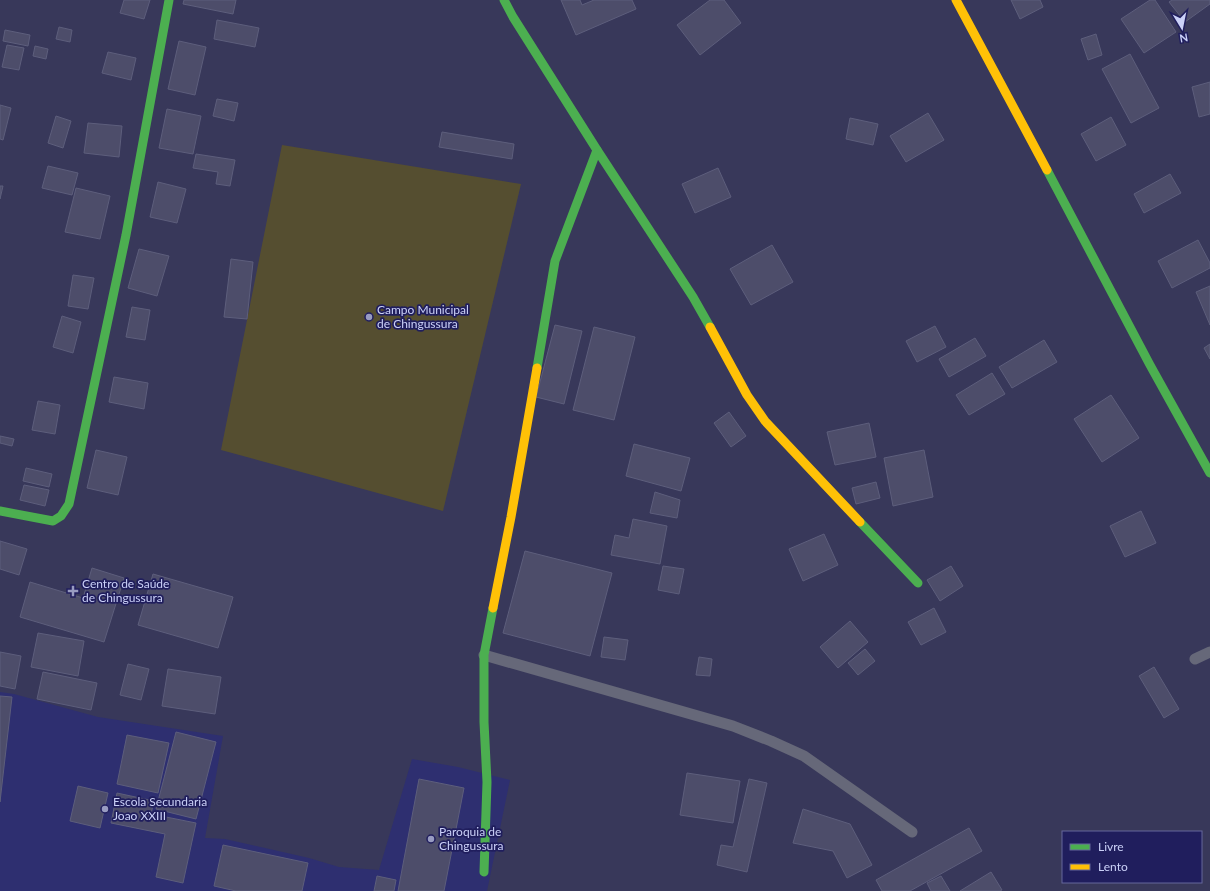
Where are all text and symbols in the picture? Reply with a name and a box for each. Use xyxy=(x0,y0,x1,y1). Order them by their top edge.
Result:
north arrow xyxy=(1162,8,1202,48)
text: N xyxy=(1179,31,1189,45)
place label: Campo Municipal de Chingussura xyxy=(377,302,469,331)
marker: Campo Municipal de Chingussura xyxy=(364,312,374,322)
place label: Centro de Saúde de Chingussura xyxy=(82,576,169,605)
marker: Centro de Saúde de Chingussura xyxy=(67,585,79,597)
place label: Escola Secundaria Joao XXIII xyxy=(113,794,207,823)
marker: Escola Secundaria Joao XXIII xyxy=(100,804,110,814)
place label: Paroquia de Chingussura xyxy=(439,824,504,853)
legend xyxy=(1062,831,1202,883)
marker: Paroquia de Chingussura xyxy=(426,834,436,844)
text: Livre xyxy=(1098,839,1124,854)
text: Lento xyxy=(1098,859,1128,874)

